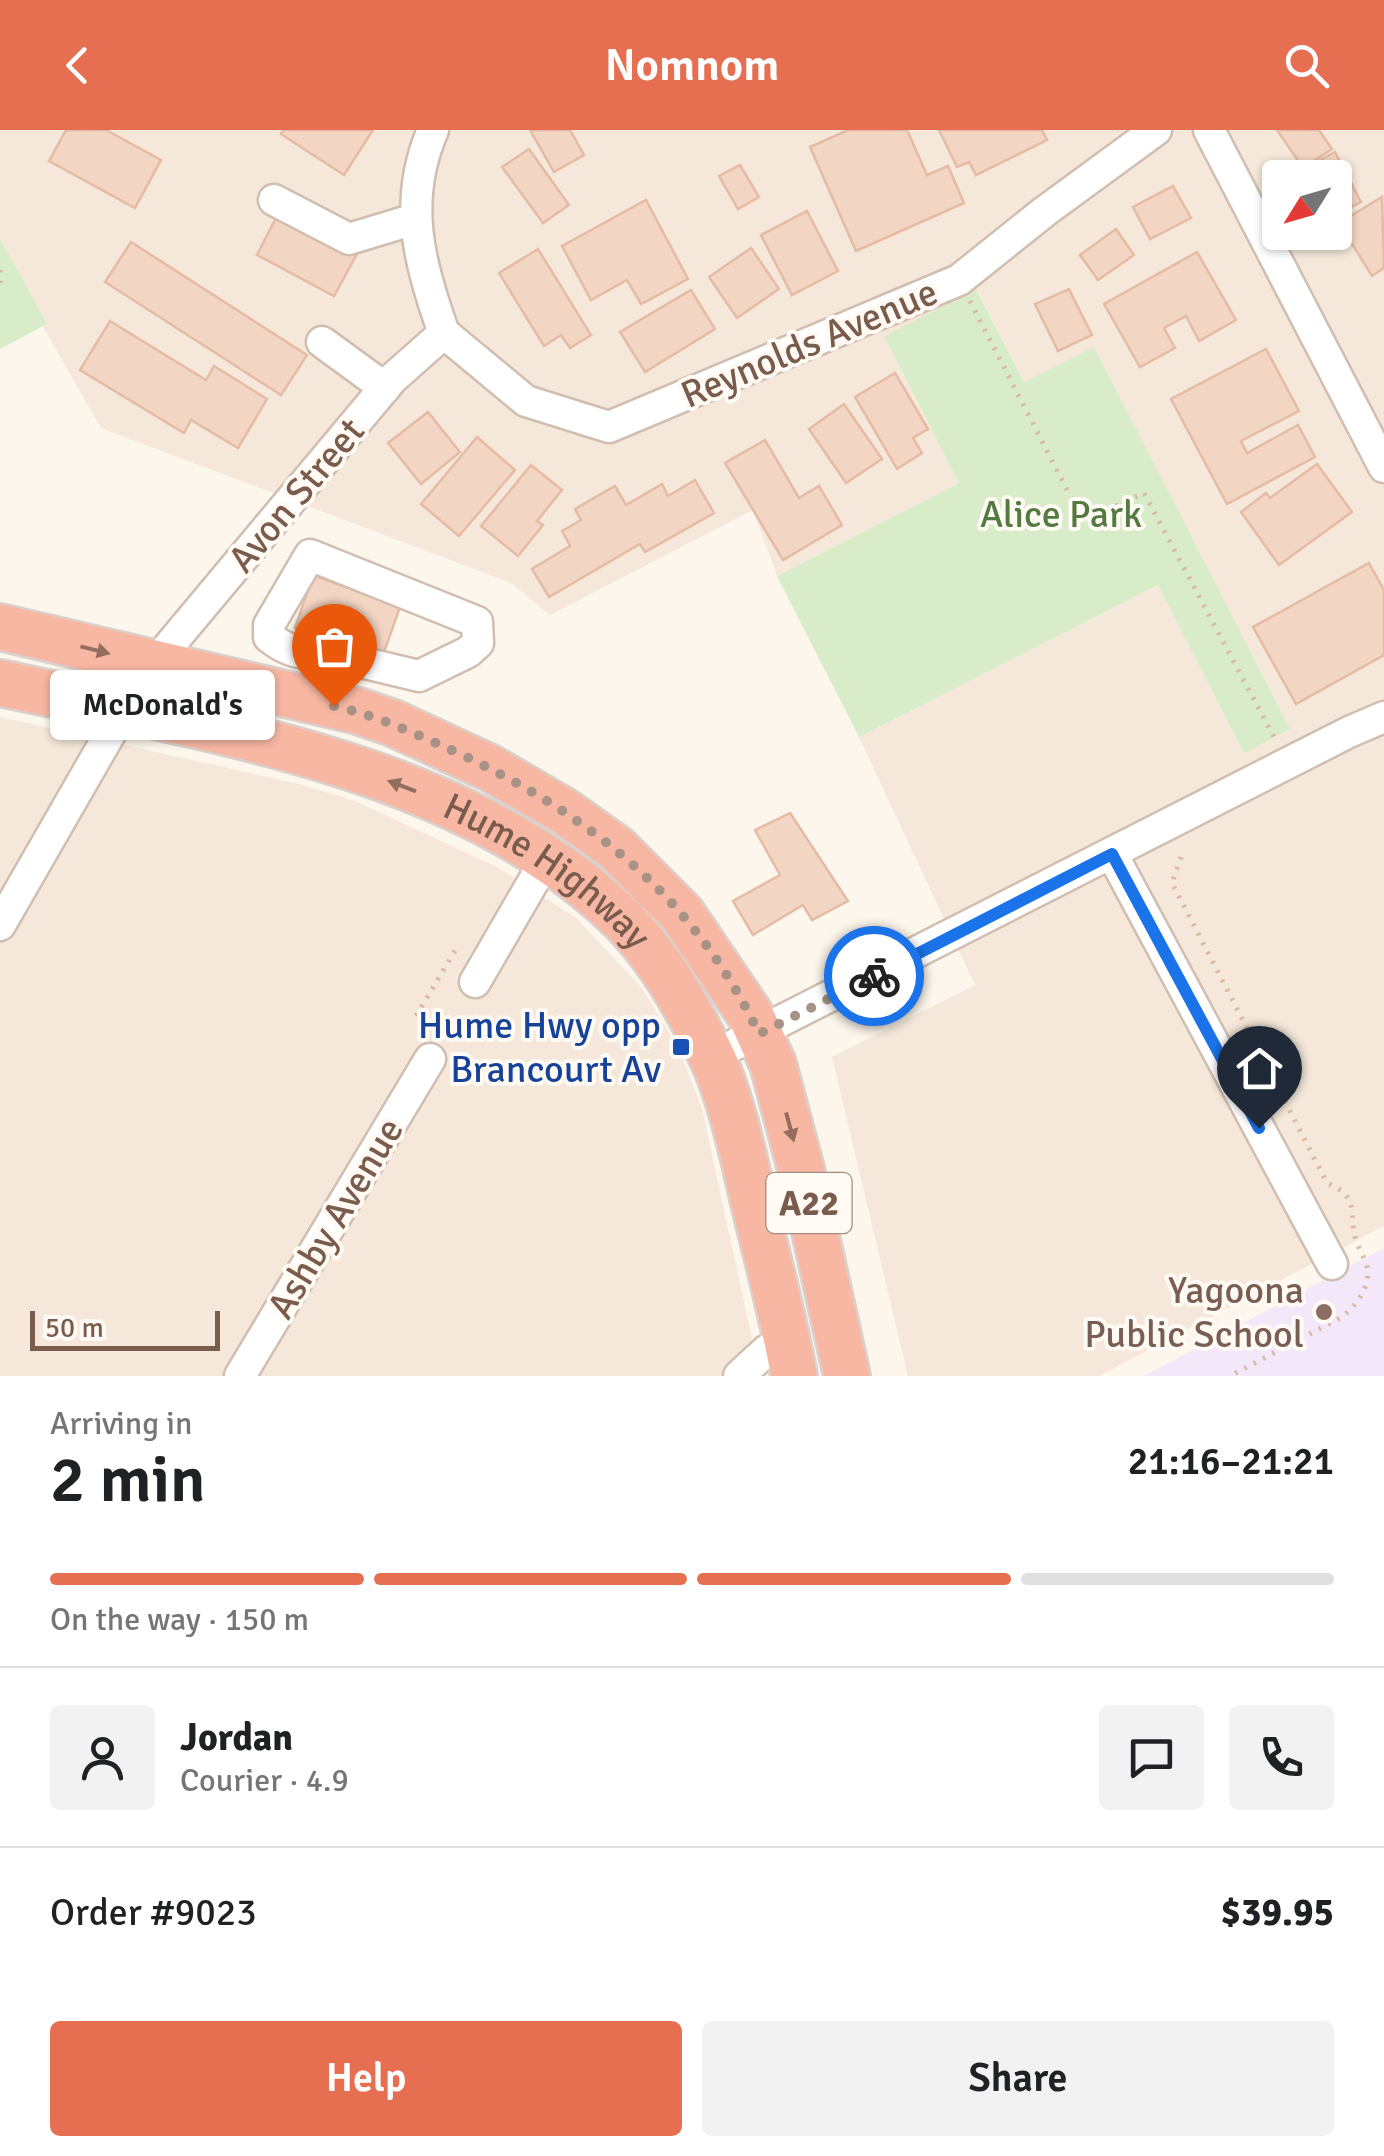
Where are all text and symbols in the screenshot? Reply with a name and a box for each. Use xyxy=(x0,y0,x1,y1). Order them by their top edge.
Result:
icon: back xyxy=(50,38,105,93)
text: Nomnom xyxy=(605,38,779,93)
icon: search xyxy=(1279,38,1334,93)
north arrow xyxy=(1262,160,1352,250)
map controls xyxy=(1262,160,1352,250)
street label: Reynolds Avenue xyxy=(674,268,945,419)
street label: Avon Street xyxy=(218,408,375,582)
park label: Alice Park xyxy=(980,491,1142,538)
pin xyxy=(292,604,377,707)
icon: bag xyxy=(307,619,362,674)
one-way arrow xyxy=(80,643,111,659)
callout: McDonald's xyxy=(49,671,274,741)
text: McDonald's xyxy=(82,685,243,724)
one-way arrow xyxy=(387,778,417,793)
street label: Hume Highway xyxy=(436,783,661,959)
courier xyxy=(824,926,924,1026)
icon: bike xyxy=(847,949,902,1004)
place label: Hume Hwy opp Brancourt Av xyxy=(418,1002,662,1093)
pin xyxy=(1217,1026,1302,1129)
marker: Hume Hwy opp Brancourt Av xyxy=(670,1036,692,1058)
icon: home xyxy=(1232,1041,1287,1096)
street label: Ashby Avenue xyxy=(257,1109,414,1327)
one-way arrow xyxy=(782,1112,798,1143)
road number: A22 xyxy=(766,1173,852,1233)
place label: Yagoona Public School xyxy=(1084,1267,1304,1358)
marker: Yagoona Public School xyxy=(1313,1301,1335,1323)
scale bar xyxy=(30,1306,220,1350)
text: 50 m xyxy=(45,1311,104,1345)
text: Arriving in xyxy=(50,1404,192,1443)
text: 21:16–21:21 xyxy=(1128,1438,1334,1485)
text: 2 min xyxy=(50,1440,206,1520)
text: On the way · 150 m xyxy=(50,1600,309,1639)
button: person xyxy=(50,1705,155,1810)
button: chat xyxy=(1099,1705,1204,1810)
button: phone xyxy=(1229,1705,1334,1810)
text: Jordan xyxy=(180,1714,293,1761)
text: Courier · 4.9 xyxy=(180,1761,349,1800)
text: Order #9023 xyxy=(50,1889,257,1936)
text: $39.95 xyxy=(1221,1889,1334,1936)
button: Help xyxy=(50,2021,682,2136)
button: Share xyxy=(702,2021,1334,2136)

